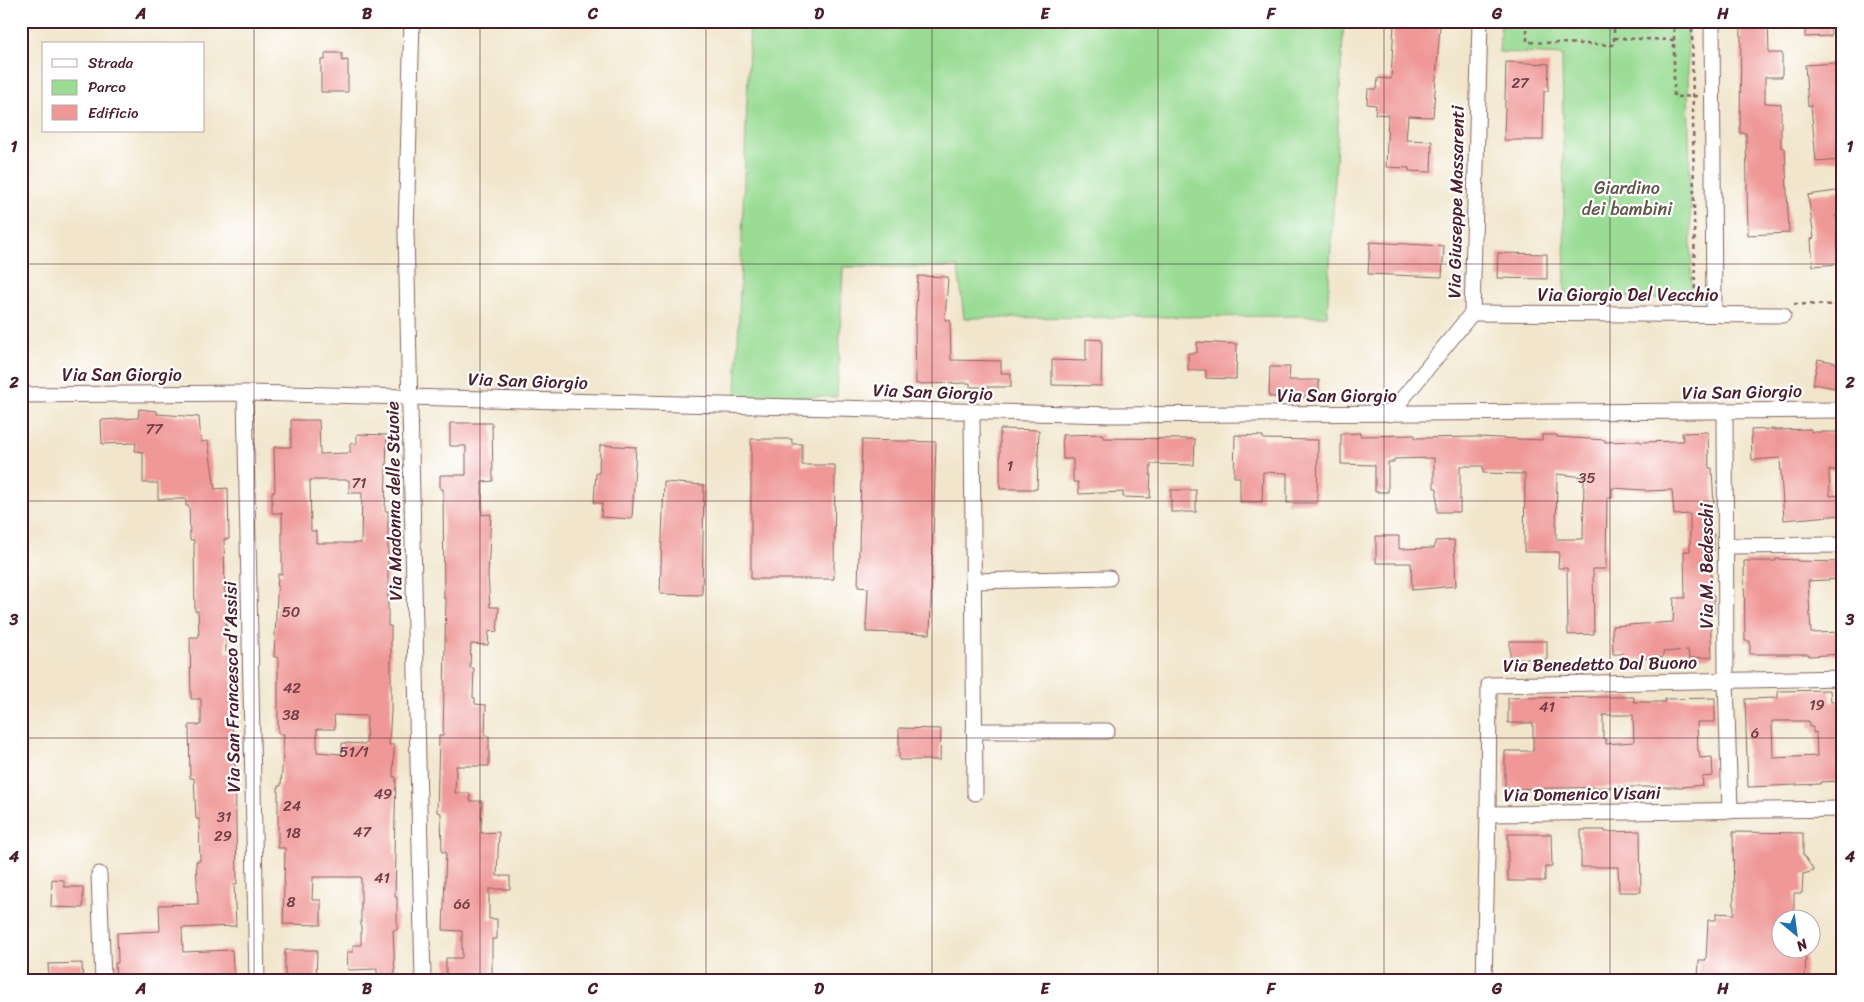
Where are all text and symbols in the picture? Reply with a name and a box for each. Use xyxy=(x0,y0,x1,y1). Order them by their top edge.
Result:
text: A xyxy=(135,0,146,28)
text: B xyxy=(362,0,373,28)
text: C xyxy=(587,0,599,28)
text: D xyxy=(814,0,824,28)
text: E xyxy=(1041,0,1051,28)
text: F xyxy=(1266,0,1277,28)
text: G xyxy=(1491,0,1503,28)
text: H xyxy=(1716,0,1729,28)
legend xyxy=(42,42,205,132)
text: Strada xyxy=(88,50,134,76)
house number: 27 xyxy=(1511,70,1530,96)
text: Parco xyxy=(88,74,126,100)
text: Edificio xyxy=(88,100,139,126)
street label: Via Giuseppe Massarenti xyxy=(1438,104,1474,299)
text: 1 xyxy=(11,132,18,161)
text: 1 xyxy=(1847,132,1854,161)
park label: Giardino dei bambini xyxy=(1582,172,1673,225)
street label: Via Giorgio Del Vecchio xyxy=(1537,279,1719,311)
street label: Via San Giorgio xyxy=(62,359,182,391)
street label: Via San Giorgio xyxy=(467,363,589,399)
text: 2 xyxy=(8,368,19,397)
text: 2 xyxy=(1844,368,1855,397)
street label: Via San Giorgio xyxy=(872,374,994,410)
street label: Via San Giorgio xyxy=(1682,375,1802,409)
street label: Via San Giorgio xyxy=(1277,380,1397,412)
street label: Via Madonna delle Stuoie xyxy=(376,401,412,601)
house number: 77 xyxy=(145,416,164,442)
house number: 1 xyxy=(1007,453,1013,479)
house number: 35 xyxy=(1578,465,1596,491)
house number: 71 xyxy=(351,470,367,496)
street label: Via M. Bedeschi xyxy=(1691,502,1723,629)
street label: Via San Francesco d'Assisi xyxy=(214,580,250,793)
house number: 50 xyxy=(282,599,300,625)
text: 3 xyxy=(9,605,19,634)
text: 3 xyxy=(1845,605,1855,634)
street label: Via Benedetto Dal Buono xyxy=(1503,646,1697,682)
house number: 42 xyxy=(283,675,301,701)
house number: 19 xyxy=(1809,692,1825,718)
house number: 41 xyxy=(1539,694,1555,720)
house number: 38 xyxy=(282,702,300,728)
house number: 6 xyxy=(1751,720,1759,746)
house number: 51/1 xyxy=(339,739,369,765)
street label: Via Domenico Visani xyxy=(1503,777,1662,811)
house number: 49 xyxy=(374,781,392,807)
house number: 24 xyxy=(283,793,301,819)
house number: 31 xyxy=(217,804,231,830)
house number: 47 xyxy=(353,819,372,845)
house number: 18 xyxy=(285,820,301,846)
house number: 29 xyxy=(214,823,232,849)
text: 4 xyxy=(8,842,19,871)
text: 4 xyxy=(1844,842,1855,871)
house number: 41 xyxy=(374,865,390,891)
house number: 8 xyxy=(286,889,296,915)
house number: 66 xyxy=(453,891,471,917)
north arrow xyxy=(1772,910,1822,960)
text: N xyxy=(1791,931,1813,958)
text: A xyxy=(135,974,146,1002)
text: B xyxy=(362,974,373,1002)
text: C xyxy=(587,974,599,1002)
text: D xyxy=(814,974,824,1002)
text: E xyxy=(1041,974,1051,1002)
text: F xyxy=(1266,974,1277,1002)
text: G xyxy=(1491,974,1503,1002)
text: H xyxy=(1716,974,1729,1002)

